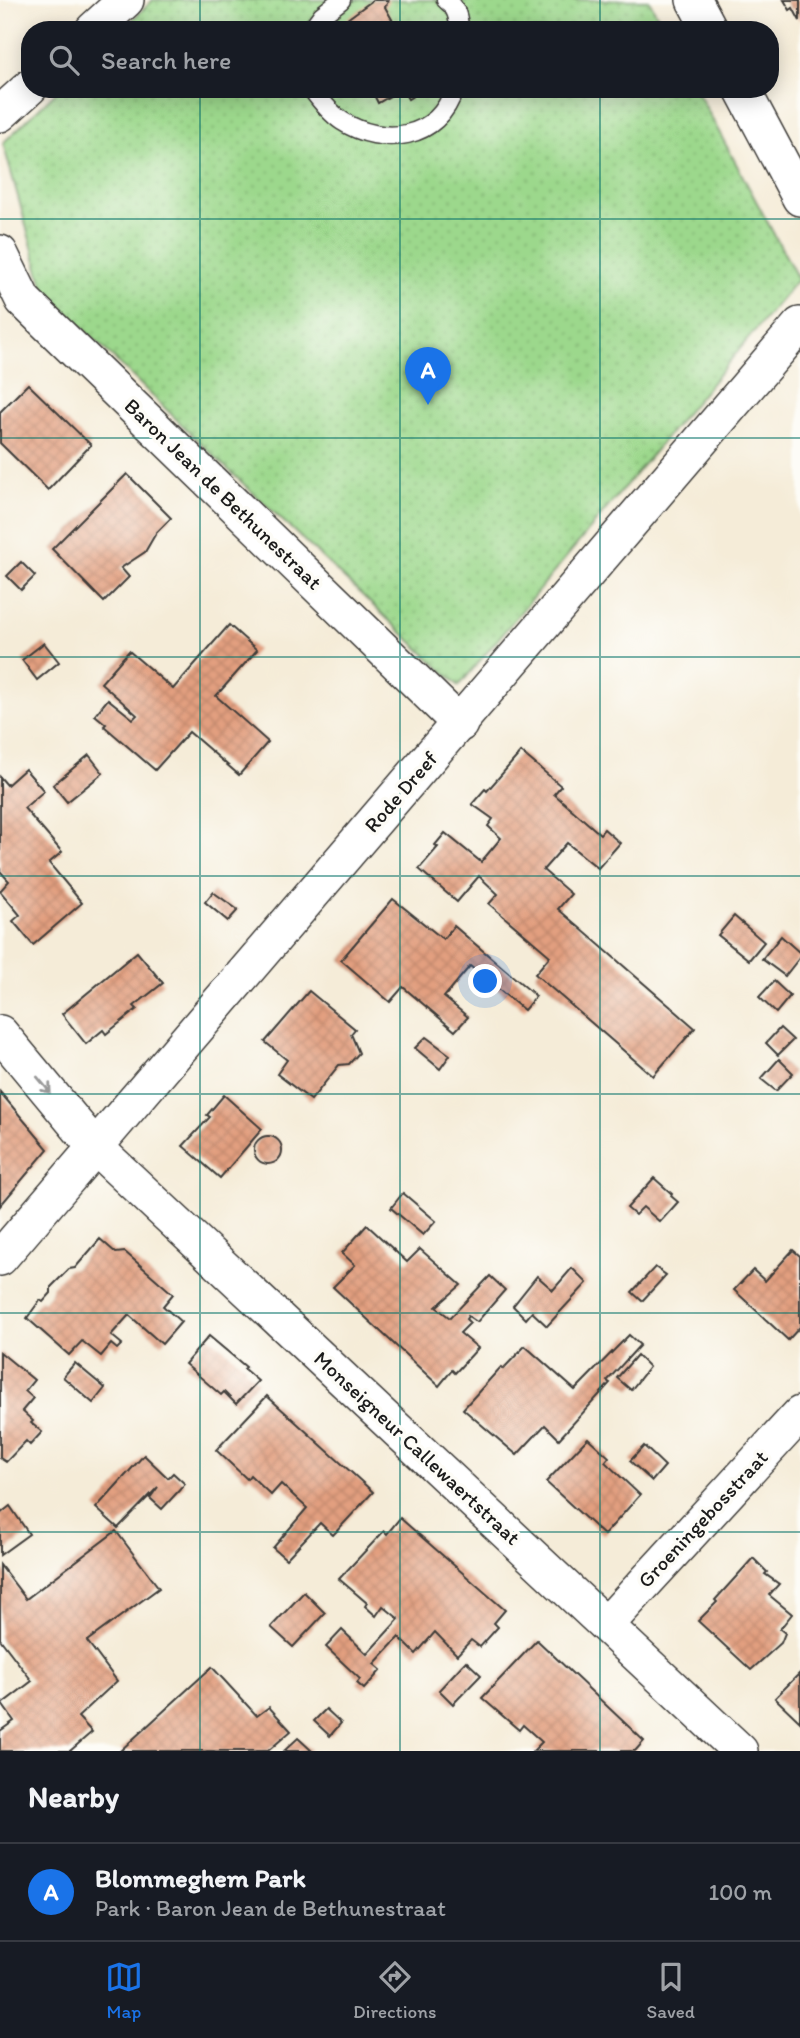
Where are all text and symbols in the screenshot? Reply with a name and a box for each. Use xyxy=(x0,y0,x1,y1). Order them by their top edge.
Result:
search box xyxy=(21,21,779,98)
icon: search xyxy=(45,41,83,79)
text: Search here xyxy=(101,44,231,76)
pin: A xyxy=(405,347,451,405)
street label: Baron Jean de Bethunestraat xyxy=(120,393,327,595)
street label: Rode Dreef xyxy=(359,746,443,837)
your location xyxy=(468,964,502,998)
one-way arrow xyxy=(36,1076,52,1094)
street label: Monseigneur Callewaertstraat xyxy=(309,1346,526,1550)
street label: Groeningebosstraat xyxy=(632,1445,773,1593)
text: Nearby xyxy=(28,1778,119,1815)
text: Blommeghem Park xyxy=(95,1862,306,1894)
text: A xyxy=(44,1878,58,1906)
text: 100 m xyxy=(708,1878,772,1906)
text: Park · Baron Jean de Bethunestraat xyxy=(95,1894,446,1922)
tab: Map xyxy=(105,1958,143,2023)
tab: Directions xyxy=(353,1958,437,2023)
tab: Saved xyxy=(647,1958,695,2023)

